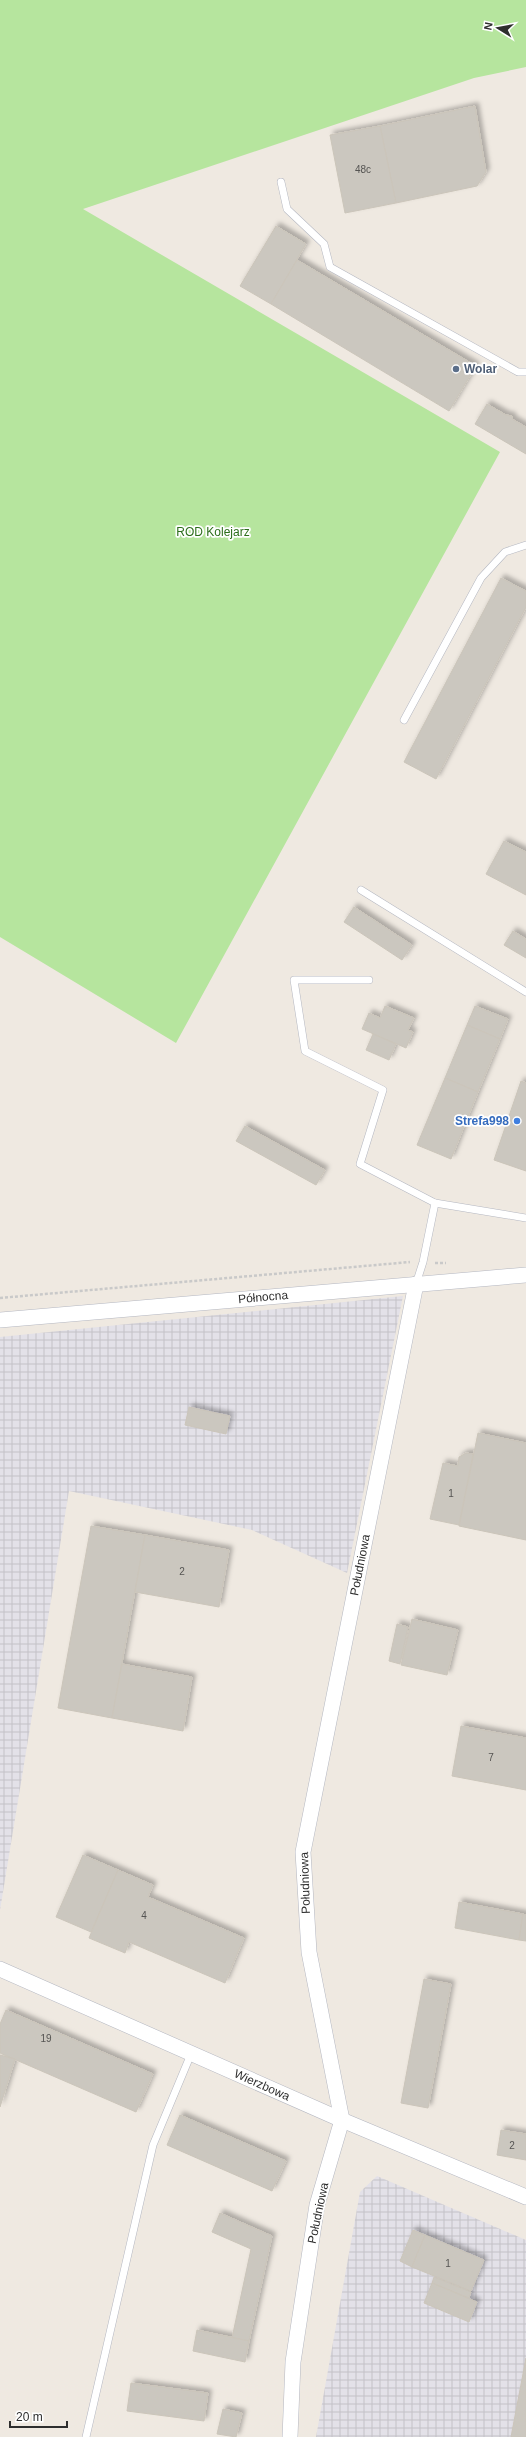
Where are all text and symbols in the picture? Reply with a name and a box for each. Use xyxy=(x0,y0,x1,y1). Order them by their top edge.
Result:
north arrow xyxy=(478,8,518,48)
text: N xyxy=(482,21,495,31)
house number: 48c xyxy=(355,164,371,175)
place label: Wolar xyxy=(464,362,497,376)
marker: Wolar xyxy=(451,364,461,374)
park label: ROD Kolejarz xyxy=(176,525,250,539)
place label: Strefa998 xyxy=(455,1114,509,1128)
marker: Strefa998 xyxy=(512,1116,522,1126)
street label: Północna xyxy=(237,1288,289,1306)
house number: 1 xyxy=(448,1488,454,1499)
street label: Południowa xyxy=(347,1533,373,1597)
house number: 2 xyxy=(179,1566,185,1577)
house number: 7 xyxy=(488,1752,494,1763)
street label: Południowa xyxy=(297,1851,313,1914)
house number: 4 xyxy=(141,1910,147,1921)
house number: 19 xyxy=(40,2033,52,2044)
street label: Wierzbowa xyxy=(232,2067,292,2104)
house number: 2 xyxy=(509,2140,515,2151)
street label: Południowa xyxy=(305,2181,331,2245)
house number: 1 xyxy=(445,2258,451,2269)
scale bar xyxy=(10,2403,67,2429)
text: 20 m xyxy=(16,2410,43,2424)

